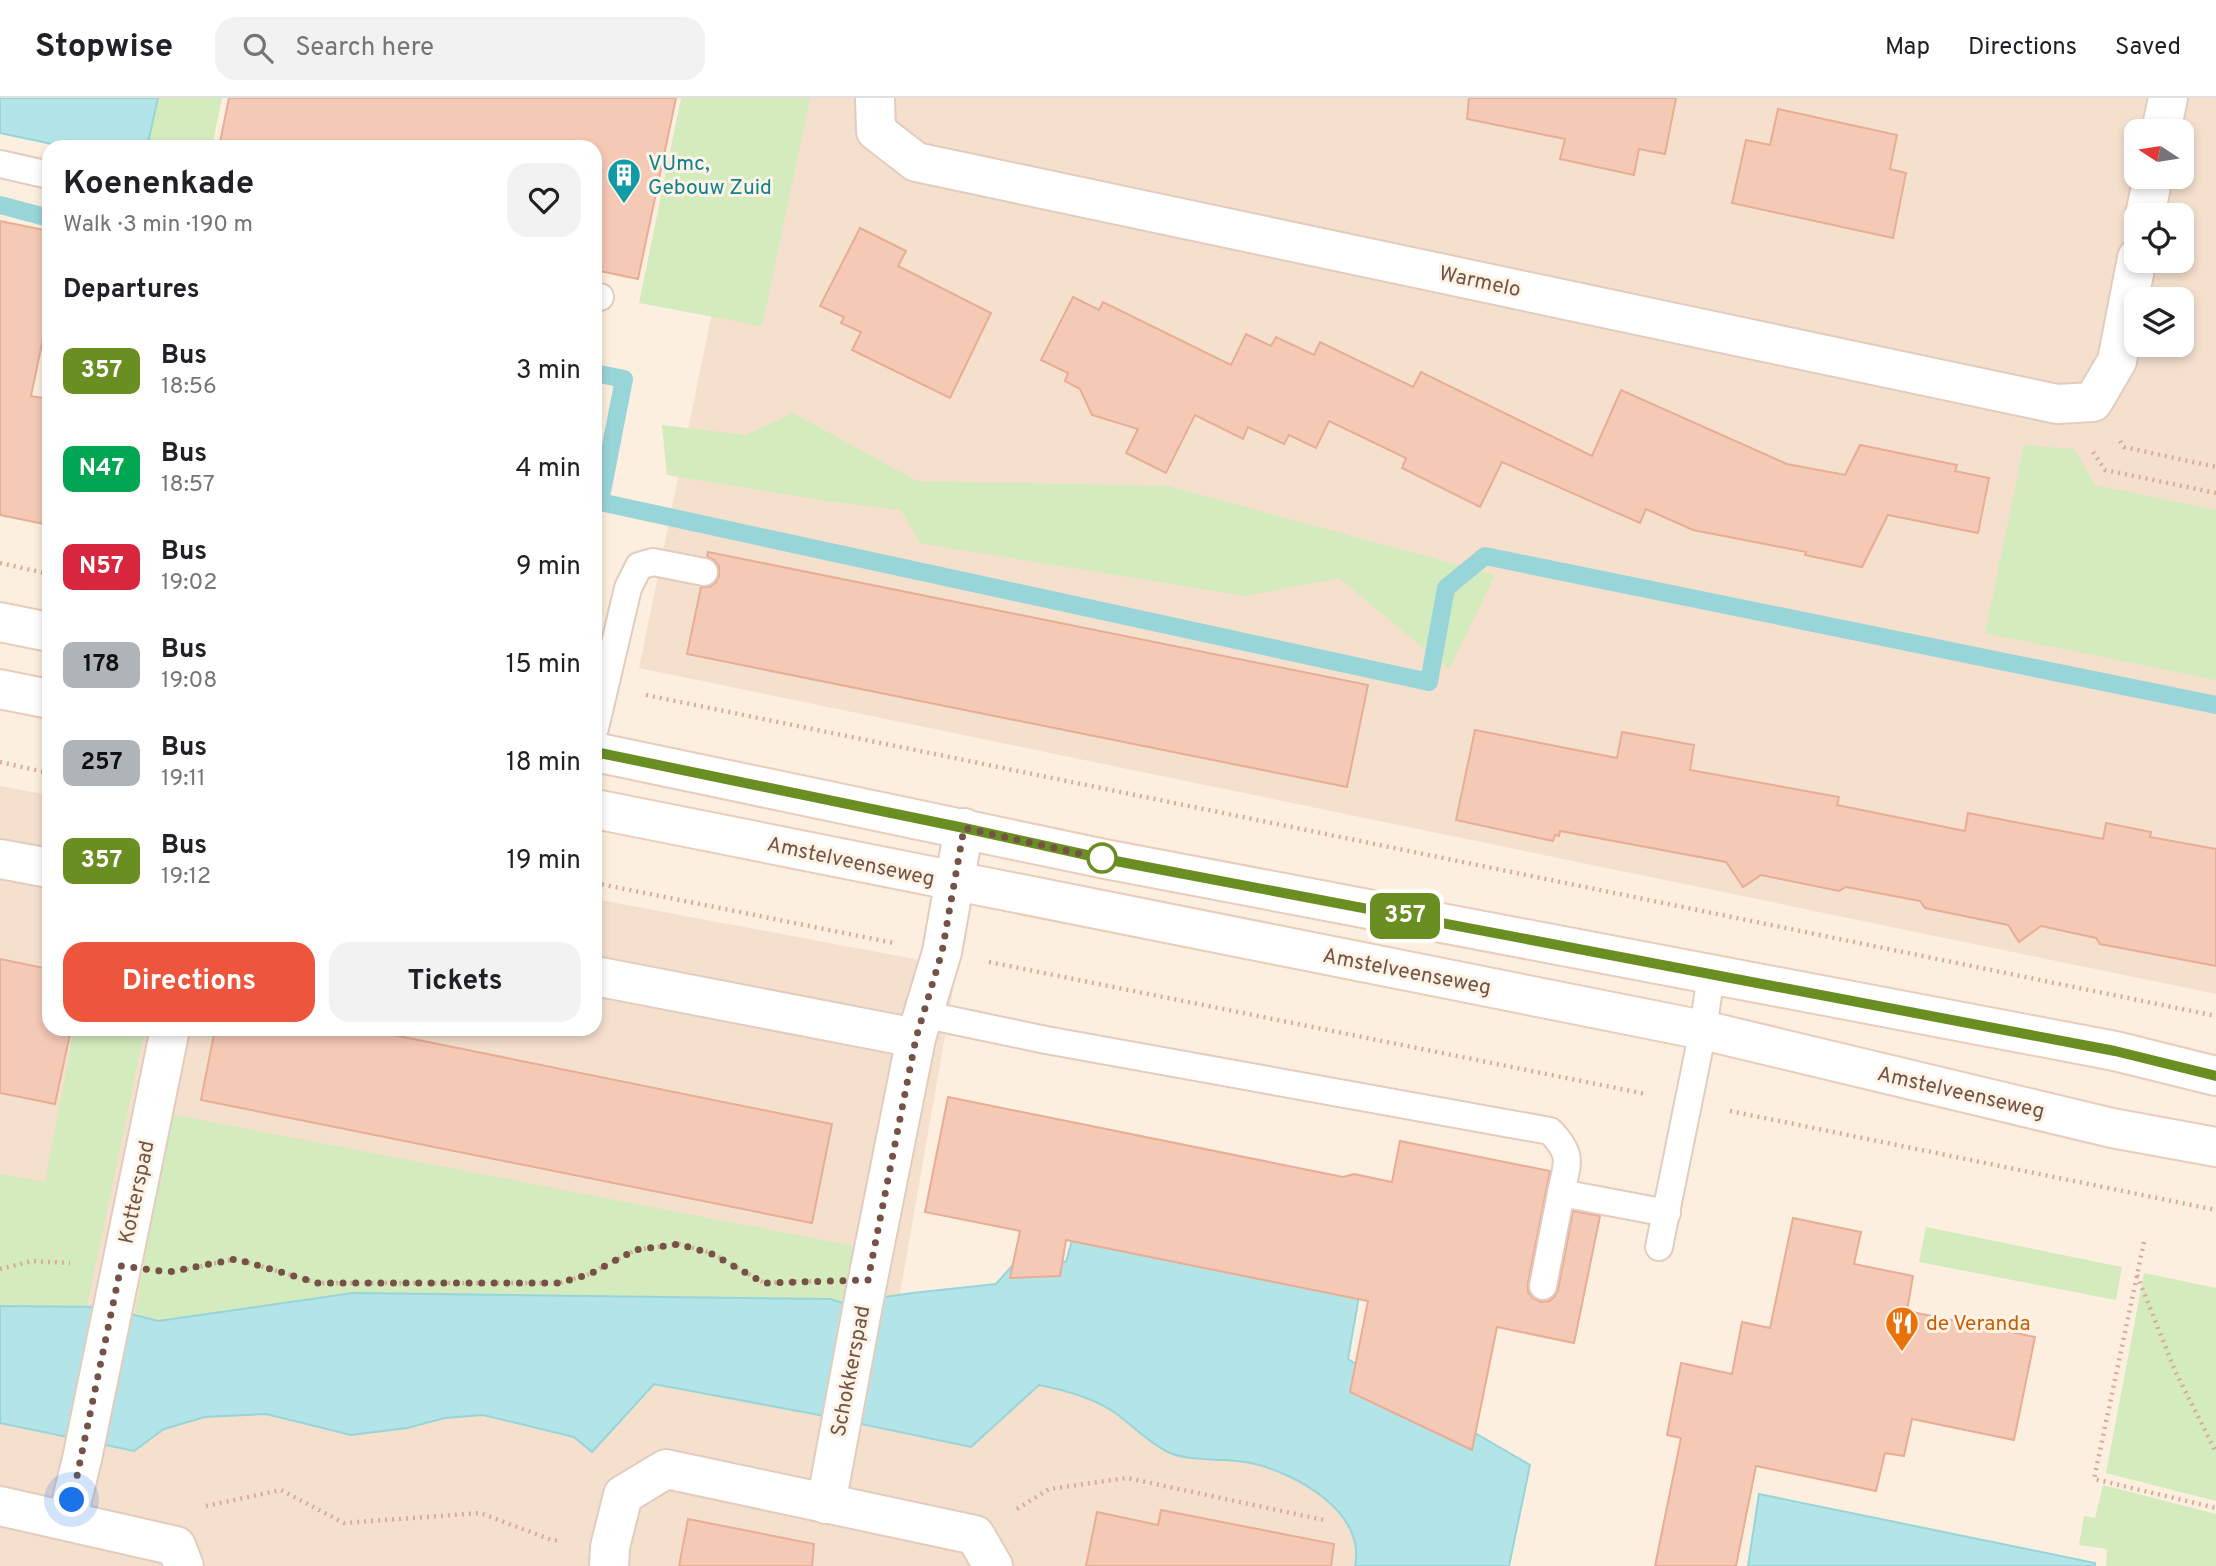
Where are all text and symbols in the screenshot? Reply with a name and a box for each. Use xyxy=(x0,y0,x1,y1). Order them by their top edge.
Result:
search box xyxy=(215,17,705,80)
text: Stopwise xyxy=(35,27,173,69)
icon: search xyxy=(239,29,277,67)
text: Search here xyxy=(295,32,434,65)
text: Map xyxy=(1885,33,1930,63)
text: Directions xyxy=(1968,33,2077,63)
text: Saved xyxy=(2115,33,2181,63)
north arrow xyxy=(2124,119,2194,189)
map controls xyxy=(2124,119,2194,357)
place label: VUmc, Gebouw Zuid xyxy=(648,151,772,202)
building icon: VUmc, Gebouw Zuid xyxy=(605,156,643,205)
button: heart xyxy=(507,163,581,237)
text: Koenenkade xyxy=(63,164,254,206)
button: locate xyxy=(2124,203,2194,273)
text: Walk · 3 min · 190 m xyxy=(63,211,253,240)
street label: Warmelo xyxy=(1436,261,1523,304)
text: Departures xyxy=(63,274,200,307)
button: layers xyxy=(2124,287,2194,357)
text: Bus xyxy=(161,340,207,373)
text: 3 min xyxy=(516,355,581,388)
text: 357 xyxy=(81,356,122,386)
text: 18:56 xyxy=(161,373,217,402)
text: Bus xyxy=(161,438,207,471)
text: 4 min xyxy=(515,453,581,486)
text: N47 xyxy=(79,454,124,484)
text: 18:57 xyxy=(161,471,215,500)
text: Bus xyxy=(161,536,207,569)
text: 9 min xyxy=(516,551,581,584)
text: N57 xyxy=(79,552,124,582)
text: 19:02 xyxy=(161,569,217,598)
text: Bus xyxy=(161,634,207,667)
text: 15 min xyxy=(506,649,581,682)
text: 178 xyxy=(83,650,120,680)
text: 19:08 xyxy=(161,667,217,696)
text: Bus xyxy=(161,732,207,765)
text: 18 min xyxy=(506,747,581,780)
text: 257 xyxy=(80,748,123,778)
text: 19:11 xyxy=(161,765,206,794)
text: Bus xyxy=(161,830,207,863)
street label: Amstelveenseweg xyxy=(764,831,937,893)
unlabelled marker xyxy=(1087,843,1117,873)
text: 19 min xyxy=(506,845,581,878)
text: 357 xyxy=(81,846,122,876)
text: 19:12 xyxy=(161,863,211,892)
line badge: 357 xyxy=(1365,893,1445,939)
text: 357 xyxy=(1384,901,1426,931)
button: Directions xyxy=(63,942,315,1022)
button: Tickets xyxy=(329,942,581,1022)
street label: Amstelveenseweg xyxy=(1320,943,1493,1002)
street label: Amstelveenseweg xyxy=(1874,1061,2047,1126)
street label: Kotterspad xyxy=(113,1138,162,1246)
street label: Schokkerspad xyxy=(826,1303,877,1439)
restaurant icon: de Veranda xyxy=(1883,1304,1921,1353)
place label: de Veranda xyxy=(1926,1311,2030,1338)
your location xyxy=(54,1482,89,1517)

